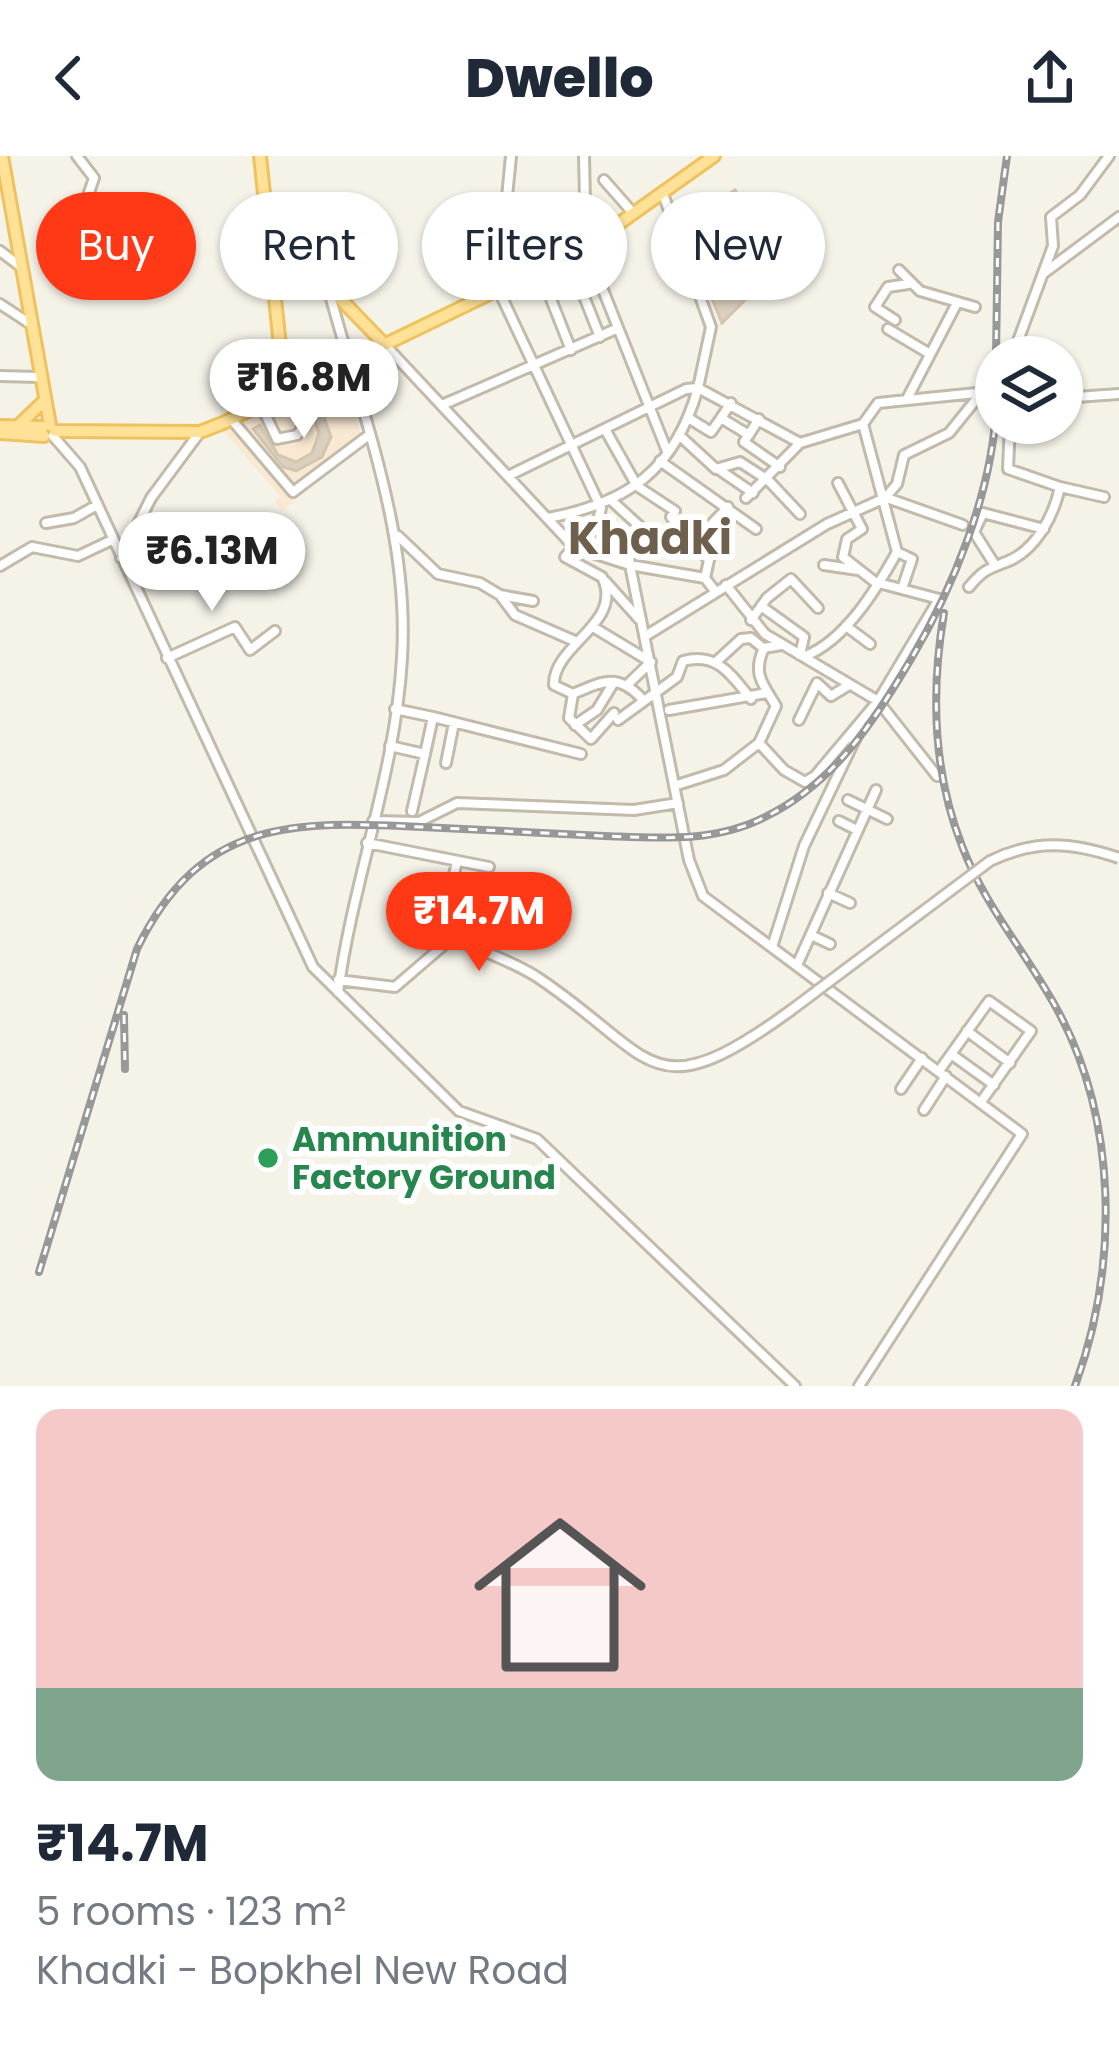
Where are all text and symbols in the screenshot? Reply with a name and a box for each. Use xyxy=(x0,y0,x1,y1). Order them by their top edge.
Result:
text: Dwello xyxy=(465,40,654,116)
icon: back xyxy=(36,45,102,111)
icon: share xyxy=(1017,45,1083,111)
chip: Buy xyxy=(36,192,196,300)
chip: Rent xyxy=(220,192,398,300)
chip: Filters xyxy=(422,192,627,300)
chip: New xyxy=(651,192,825,300)
map controls xyxy=(975,336,1083,444)
button: layers xyxy=(975,336,1083,444)
pin: ₹16.8M xyxy=(206,339,402,441)
text: ₹16.8M xyxy=(237,350,371,405)
district label: Khadki xyxy=(568,507,732,570)
pin: ₹6.13M xyxy=(114,512,310,614)
text: ₹6.13M xyxy=(145,523,279,578)
pin: ₹14.7M xyxy=(381,872,577,974)
text: ₹14.7M xyxy=(413,883,545,938)
place label: Ammunition Factory Ground xyxy=(292,1116,556,1201)
marker: Ammunition Factory Ground xyxy=(255,1145,281,1171)
icon: home xyxy=(452,1487,668,1703)
text: ₹14.7M xyxy=(36,1807,209,1879)
text: 5 rooms · 123 m² xyxy=(36,1884,346,1939)
text: Khadki - Bopkhel New Road xyxy=(36,1943,569,1998)

